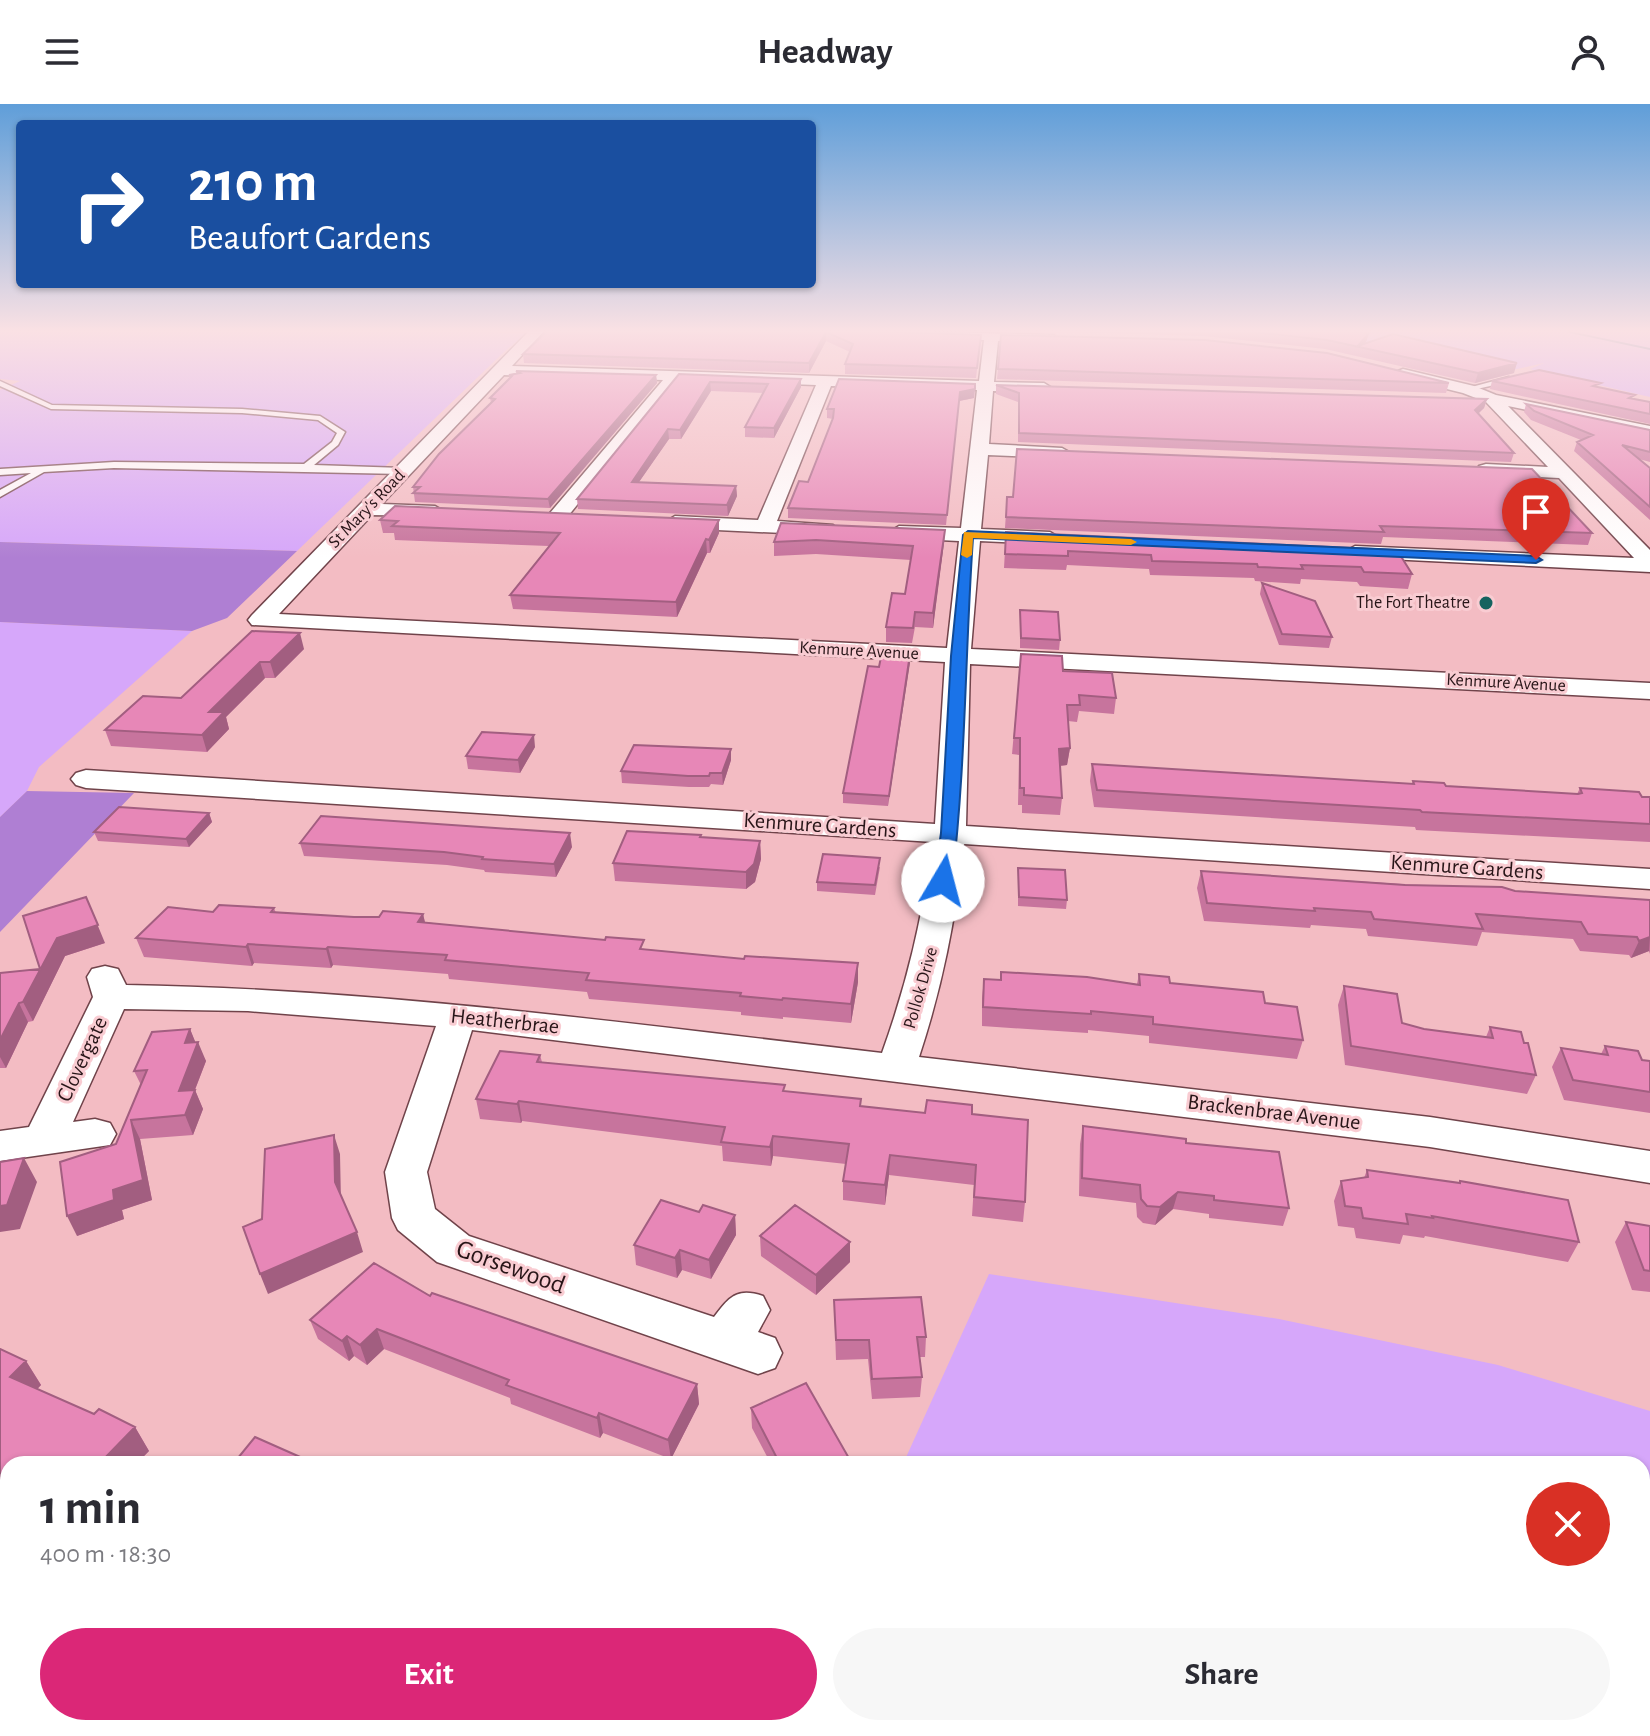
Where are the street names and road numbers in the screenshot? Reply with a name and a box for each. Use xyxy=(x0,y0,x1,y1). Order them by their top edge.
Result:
street label: St Mary's Road xyxy=(325,466,409,552)
street label: Kenmure Avenue xyxy=(799,639,919,663)
street label: Kenmure Avenue xyxy=(1446,671,1566,695)
street label: Kenmure Gardens xyxy=(743,809,897,841)
street label: Kenmure Gardens xyxy=(1390,851,1544,883)
street label: Pollok Drive xyxy=(901,945,941,1031)
street label: Heatherbrae xyxy=(450,1004,560,1038)
street label: Clovergate xyxy=(53,1013,111,1105)
street label: Brackenbrae Avenue xyxy=(1186,1090,1362,1134)
street label: Gorsewood xyxy=(453,1235,569,1299)

